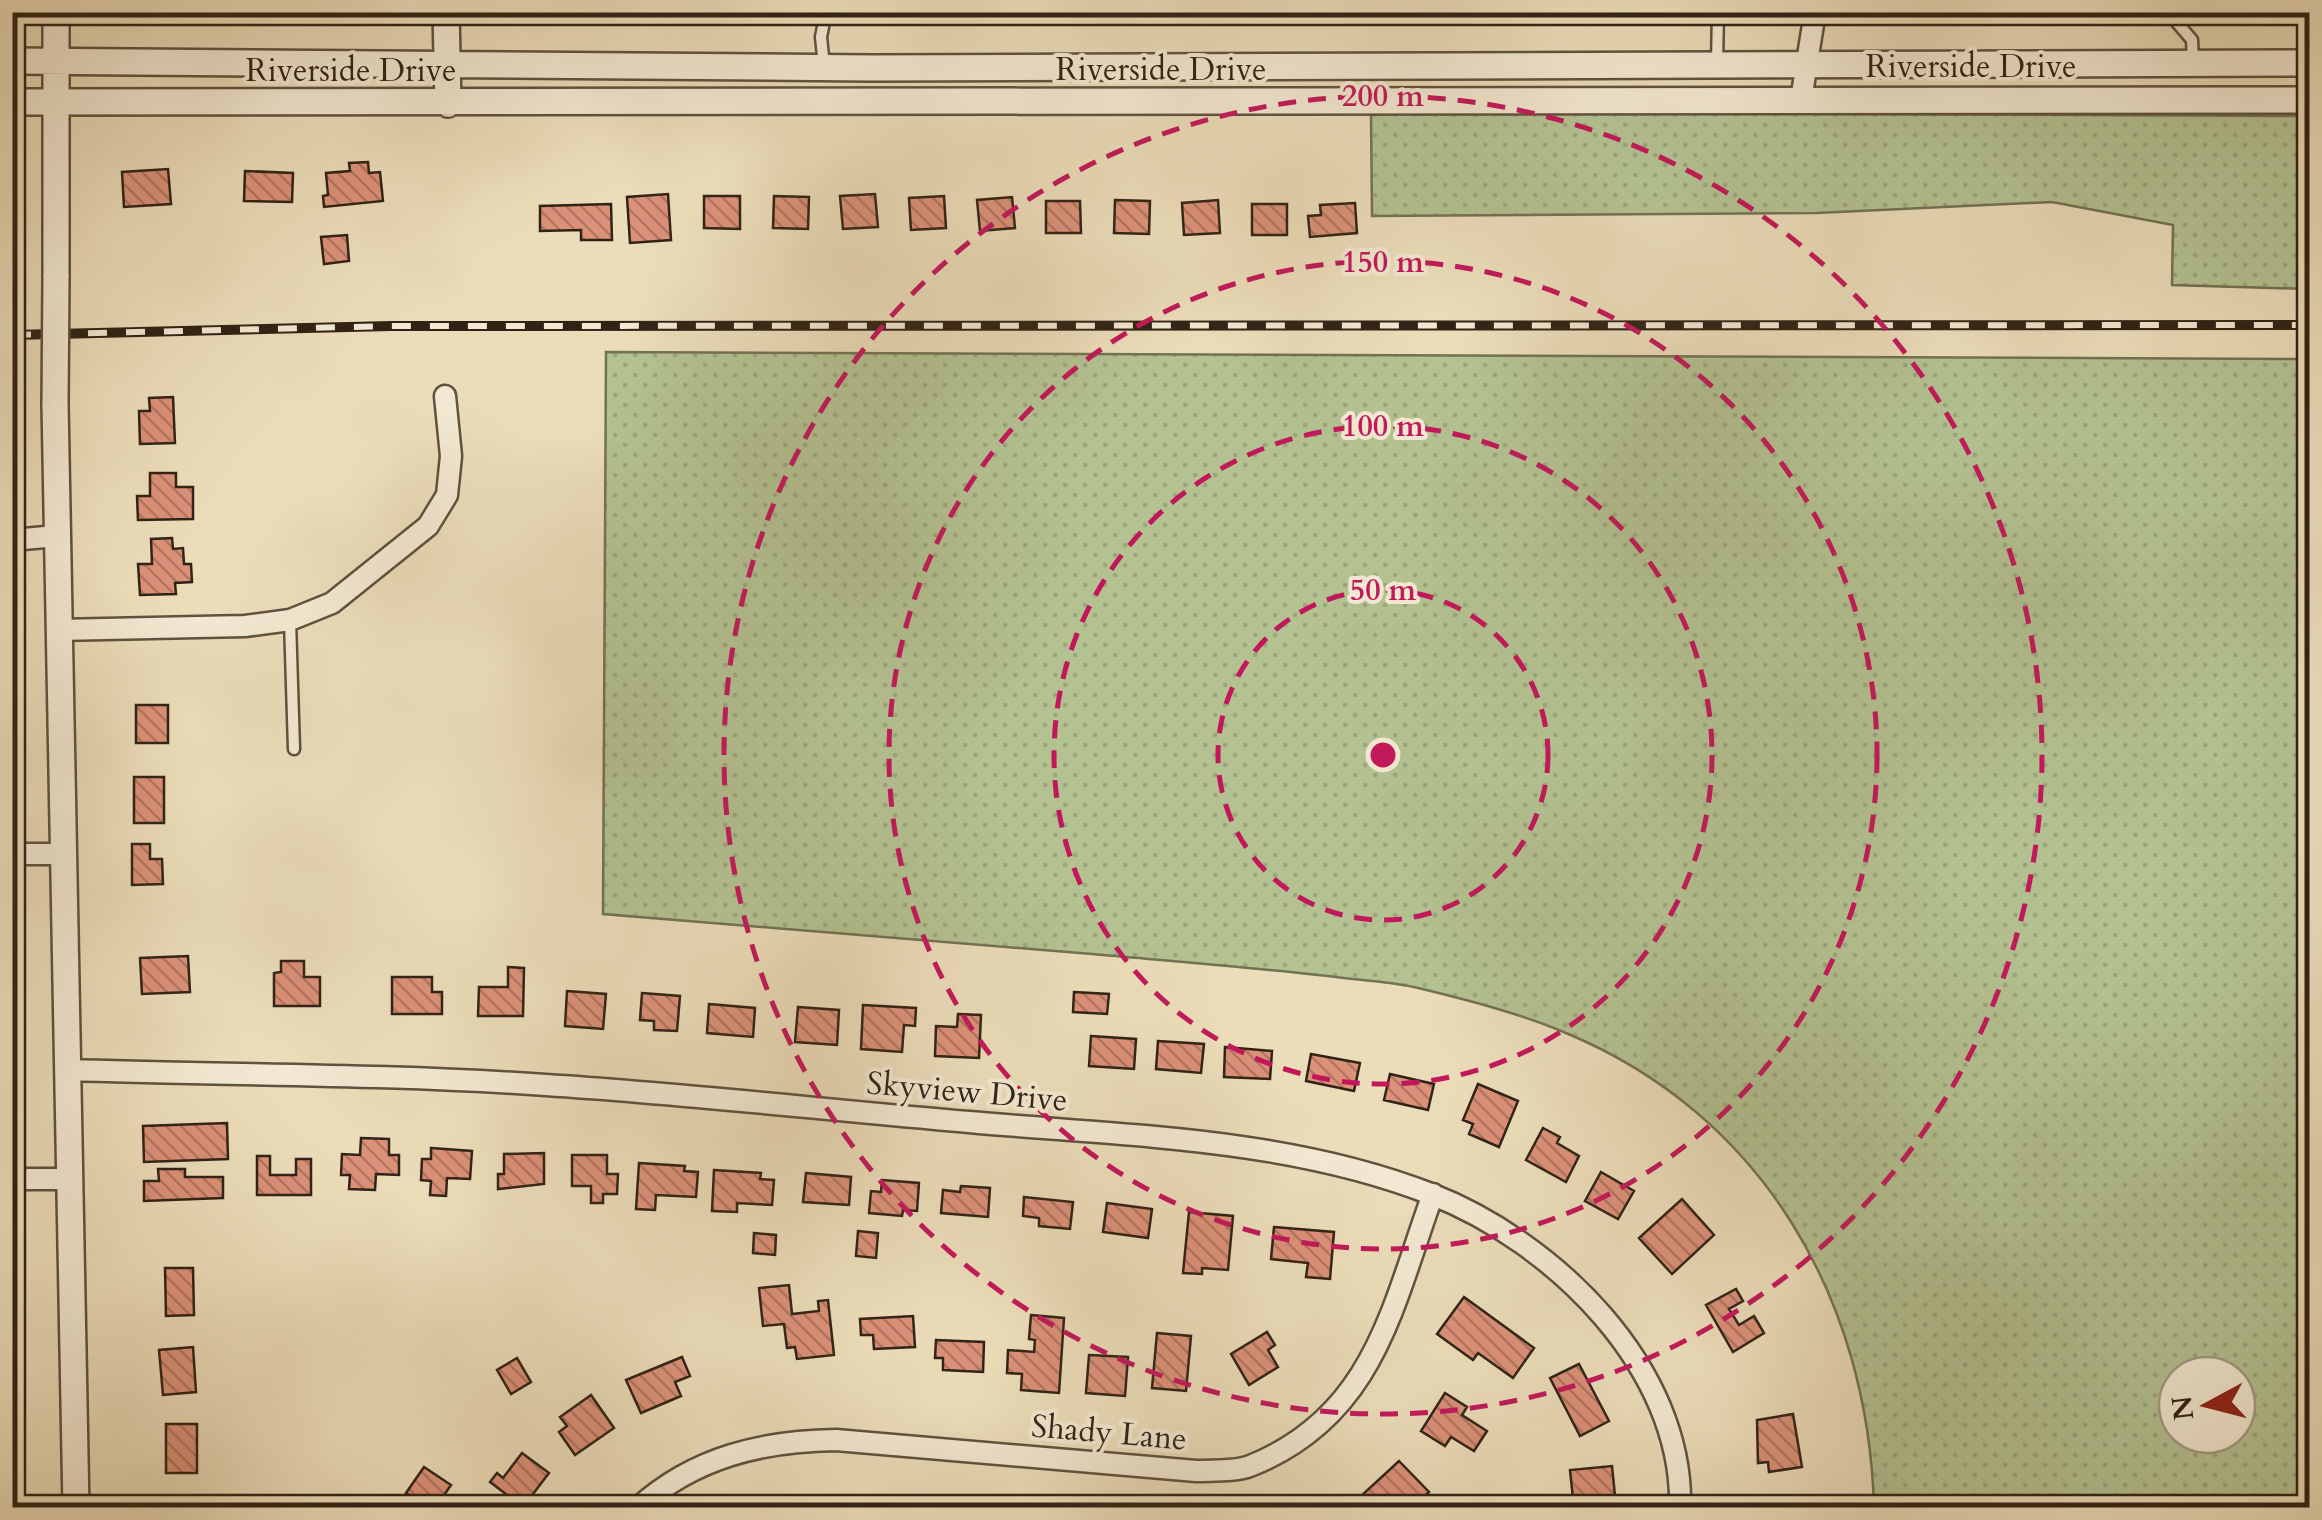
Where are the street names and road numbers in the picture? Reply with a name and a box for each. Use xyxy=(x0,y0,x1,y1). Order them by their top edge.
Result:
street label: Riverside Drive xyxy=(1866,45,2076,89)
street label: Riverside Drive xyxy=(1056,48,1266,92)
street label: Riverside Drive xyxy=(246,49,456,93)
street label: Skyview Drive xyxy=(865,1061,1069,1123)
street label: Shady Lane xyxy=(1029,1404,1189,1462)

